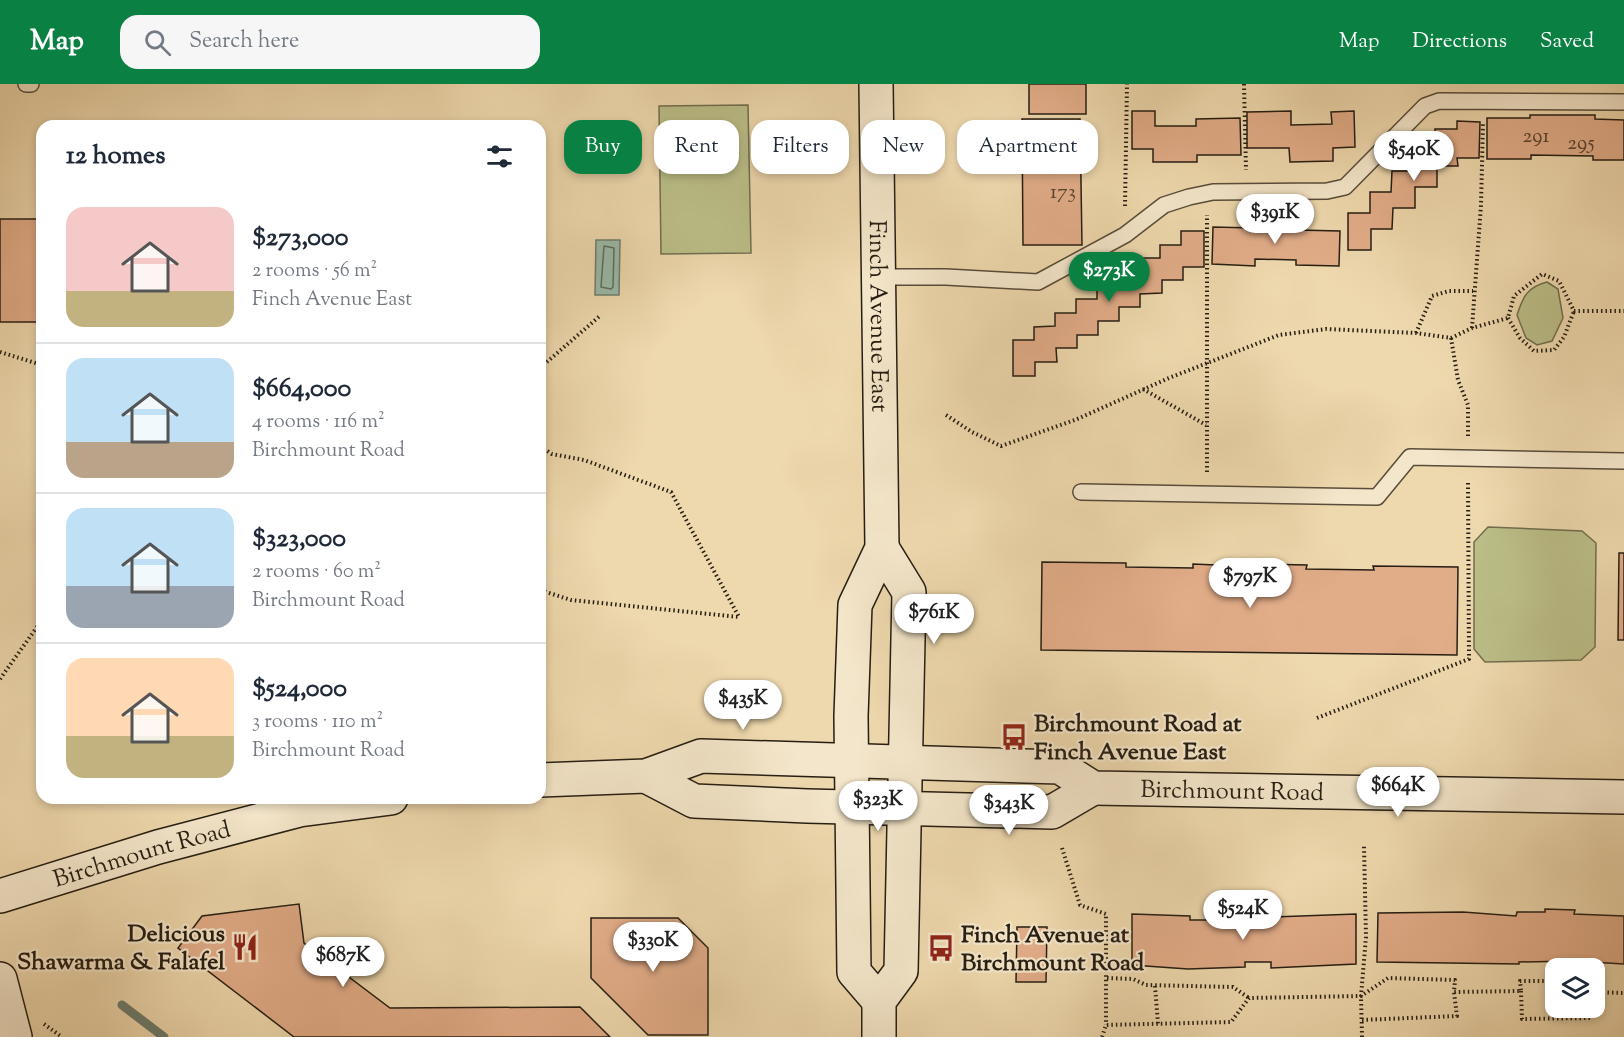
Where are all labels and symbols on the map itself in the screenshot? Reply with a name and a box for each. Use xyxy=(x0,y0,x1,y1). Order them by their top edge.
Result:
house number: 291 xyxy=(1522,122,1550,152)
house number: 295 xyxy=(1567,129,1595,159)
pin: $540K xyxy=(1372,131,1456,182)
house number: 173 xyxy=(1050,178,1076,208)
pin: $391K xyxy=(1233,194,1317,245)
street label: Finch Avenue East xyxy=(859,220,895,412)
pin: $273K xyxy=(1067,252,1151,303)
pin: $797K xyxy=(1208,558,1292,609)
pin: $761K xyxy=(892,594,976,645)
pin: $435K xyxy=(701,680,785,731)
place label: Birchmount Road at Finch Avenue East xyxy=(1034,708,1242,770)
bus stop icon: Birchmount Road at Finch Avenue East xyxy=(999,722,1029,752)
pin: $664K xyxy=(1356,767,1440,818)
street label: Birchmount Road xyxy=(1140,774,1325,811)
pin: $323K xyxy=(836,781,920,832)
pin: $343K xyxy=(967,785,1051,836)
street label: Birchmount Road xyxy=(49,814,235,897)
pin: $524K xyxy=(1201,890,1285,941)
place label: Delicious Shawarma & Falafel xyxy=(17,918,225,980)
place label: Finch Avenue at Birchmount Road xyxy=(961,919,1145,981)
pin: $330K xyxy=(611,922,695,973)
restaurant icon: Delicious Shawarma & Falafel xyxy=(230,932,260,962)
bus stop icon: Finch Avenue at Birchmount Road xyxy=(926,933,956,963)
pin: $687K xyxy=(301,937,385,988)

